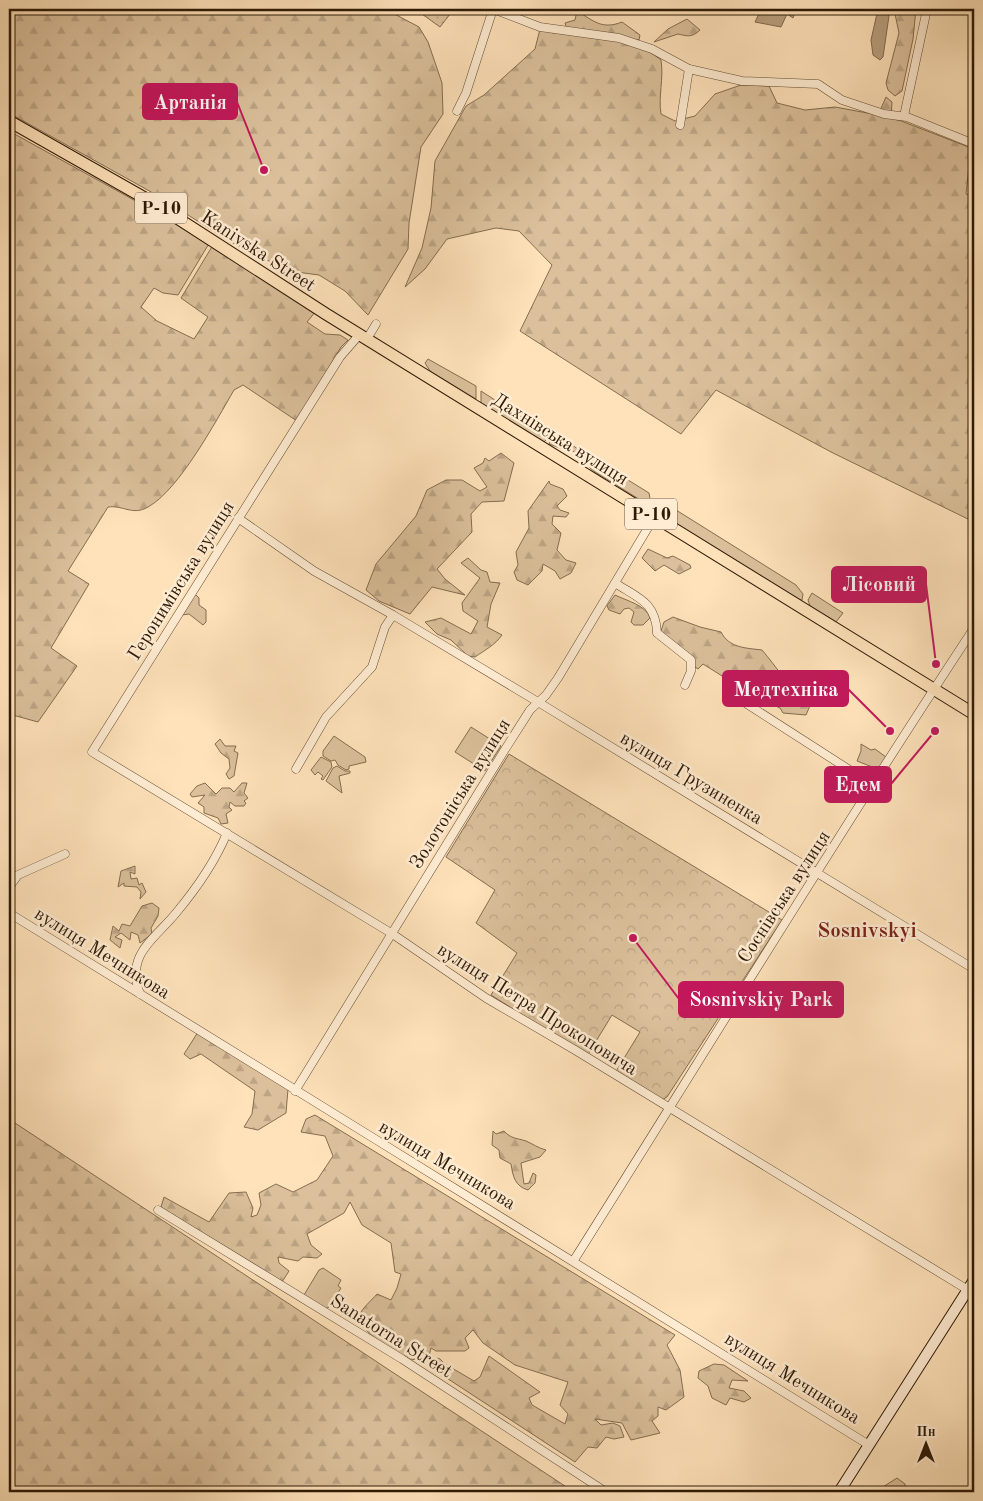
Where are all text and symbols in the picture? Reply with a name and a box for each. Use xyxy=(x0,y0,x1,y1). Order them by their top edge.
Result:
callout: Артанія xyxy=(143,84,237,119)
text: Артанія xyxy=(153,94,227,114)
road number: Р-10 xyxy=(135,192,187,224)
street label: Kanivska Street xyxy=(197,208,318,296)
street label: Дахнівська вулиця xyxy=(488,391,631,490)
street label: Геронимівська вулиця xyxy=(125,498,239,664)
road number: Р-10 xyxy=(625,498,677,530)
callout: Лісовий xyxy=(832,567,926,602)
text: Лісовий xyxy=(842,576,916,596)
callout: Медтехніка xyxy=(723,671,848,706)
text: Медтехніка xyxy=(733,681,839,701)
street label: Золотоніська вулиця xyxy=(407,716,515,873)
street label: вулиця Грузиненка xyxy=(616,729,766,829)
callout: Едем xyxy=(825,767,891,802)
text: Едем xyxy=(835,776,881,796)
street label: Соснівська вулиця xyxy=(735,828,835,967)
street label: вулиця Мечникова xyxy=(31,905,173,1004)
district label: Sosnivskyi xyxy=(817,921,917,942)
street label: вулиця Петра Прокоповича xyxy=(433,941,641,1080)
callout: Sosnivskiy Park xyxy=(679,982,843,1017)
text: Sosnivskiy Park xyxy=(689,991,833,1011)
street label: вулиця Мечникова xyxy=(375,1118,519,1215)
street label: Sanatorna Street xyxy=(326,1292,455,1382)
street label: вулиця Мечникова xyxy=(721,1330,863,1429)
north arrow xyxy=(900,1418,950,1468)
text: Пн xyxy=(916,1425,936,1439)

